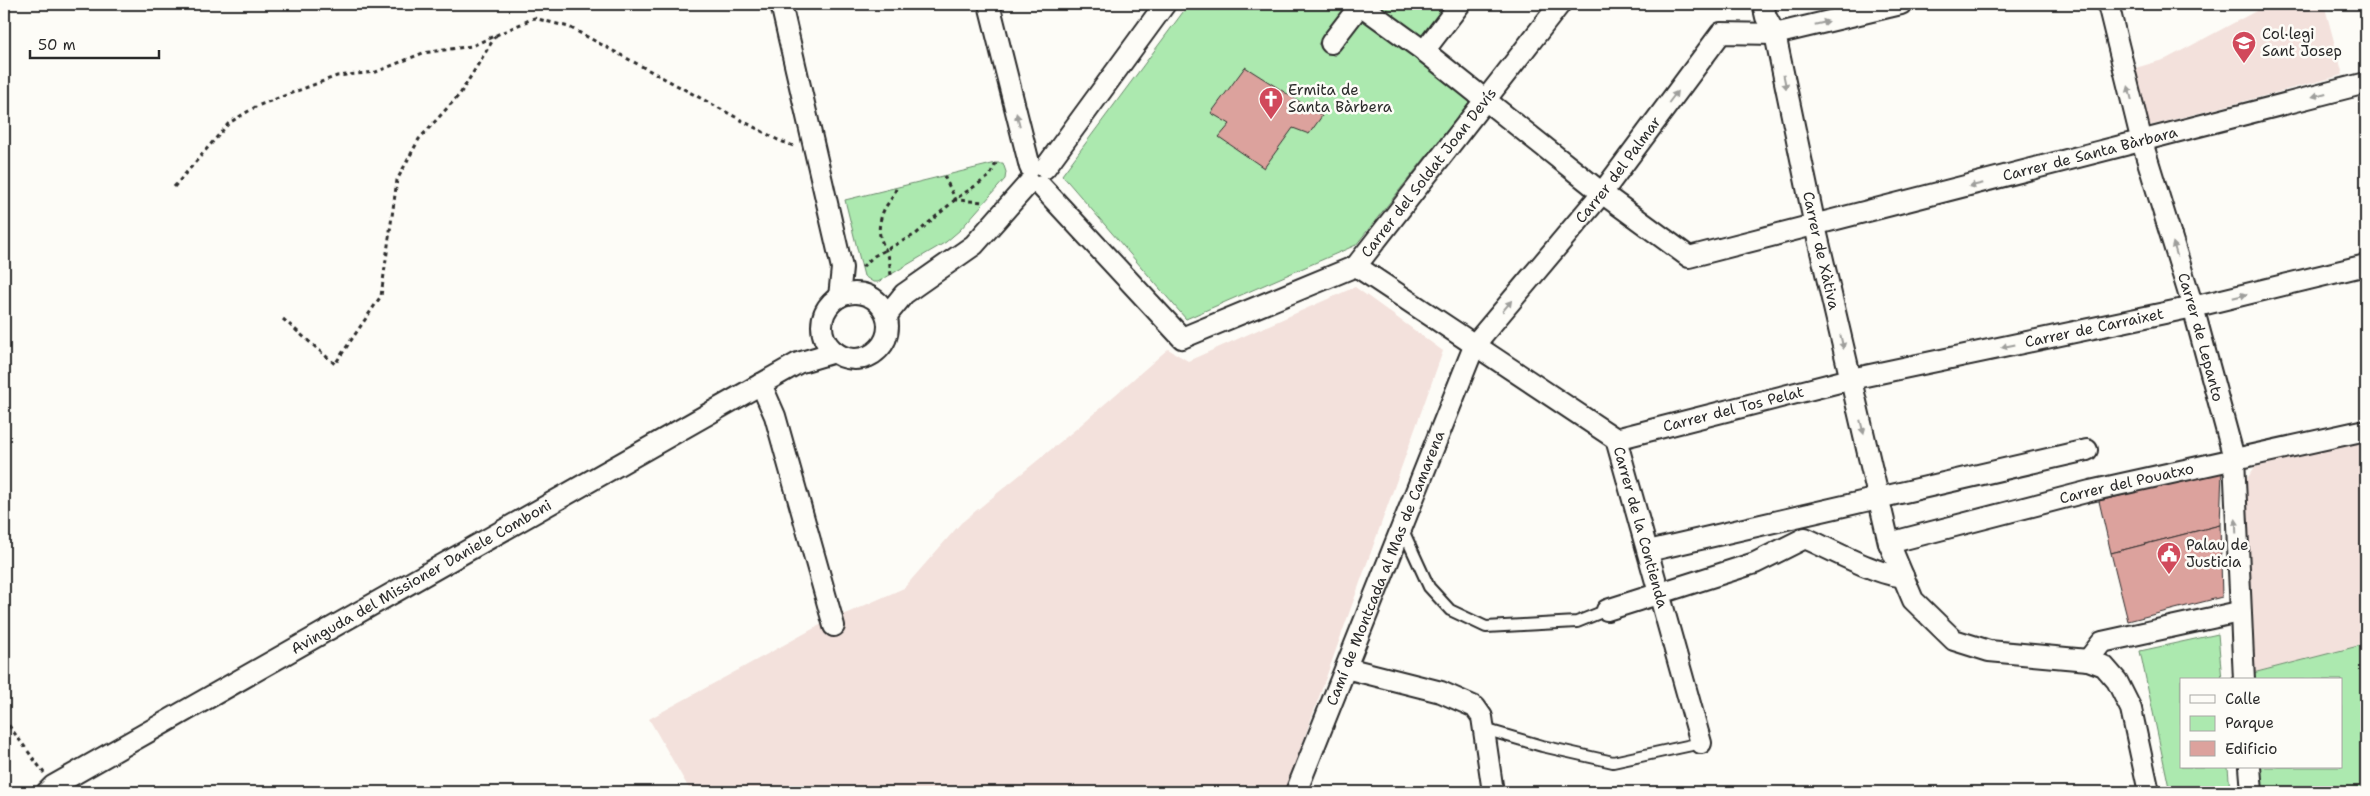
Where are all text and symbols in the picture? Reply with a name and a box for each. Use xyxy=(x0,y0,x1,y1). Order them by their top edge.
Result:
one-way arrow xyxy=(1815,19,1830,27)
place label: Col·legi Sant Josep xyxy=(2262,24,2342,61)
scale bar xyxy=(30,28,159,60)
school or university icon: Col·legi Sant Josep xyxy=(2231,30,2257,64)
text: 50 m xyxy=(38,35,76,55)
one-way arrow xyxy=(1781,74,1789,90)
place label: Ermita de Santa Bàrbera xyxy=(1288,80,1393,117)
street label: Carrer del Soldat Joan Devís xyxy=(1356,84,1501,261)
church icon: Ermita de Santa Bàrbera xyxy=(1258,86,1284,120)
one-way arrow xyxy=(2126,86,2134,101)
one-way arrow xyxy=(1668,90,1678,104)
one-way arrow xyxy=(2312,92,2327,100)
one-way arrow xyxy=(1014,112,1022,127)
street label: Carrer del Palmar xyxy=(1571,112,1666,227)
street label: Carrer de Santa Bàrbara xyxy=(2001,122,2180,186)
one-way arrow xyxy=(1968,181,1983,189)
street label: Carrer de Xàtiva xyxy=(1798,190,1844,312)
one-way arrow xyxy=(2171,242,2178,257)
street label: Carrer de Lepanto xyxy=(2173,270,2228,404)
one-way arrow xyxy=(2233,292,2248,300)
one-way arrow xyxy=(1501,300,1512,313)
street label: Carrer de Carraixet xyxy=(2023,303,2165,352)
one-way arrow xyxy=(1838,334,1846,349)
one-way arrow xyxy=(2000,342,2016,350)
street label: Carrer del Tos Pelat xyxy=(1661,381,1806,437)
one-way arrow xyxy=(1858,419,1866,434)
street label: Camí de Montcada al Mas de Camarena xyxy=(1322,427,1450,709)
street label: Carrer de la Contienda xyxy=(1609,444,1673,611)
street label: Carrer del Pouatxo xyxy=(2057,458,2196,509)
street label: Avinguda del Missioner Daniele Comboni xyxy=(287,495,555,659)
one-way arrow xyxy=(2232,518,2240,534)
place label: Palau de Justicia xyxy=(2186,535,2248,572)
public building icon: Palau de Justicia xyxy=(2156,541,2182,575)
legend xyxy=(2180,678,2342,768)
text: Calle xyxy=(2225,689,2261,709)
text: Parque xyxy=(2225,713,2274,733)
text: Edificio xyxy=(2225,739,2277,759)

